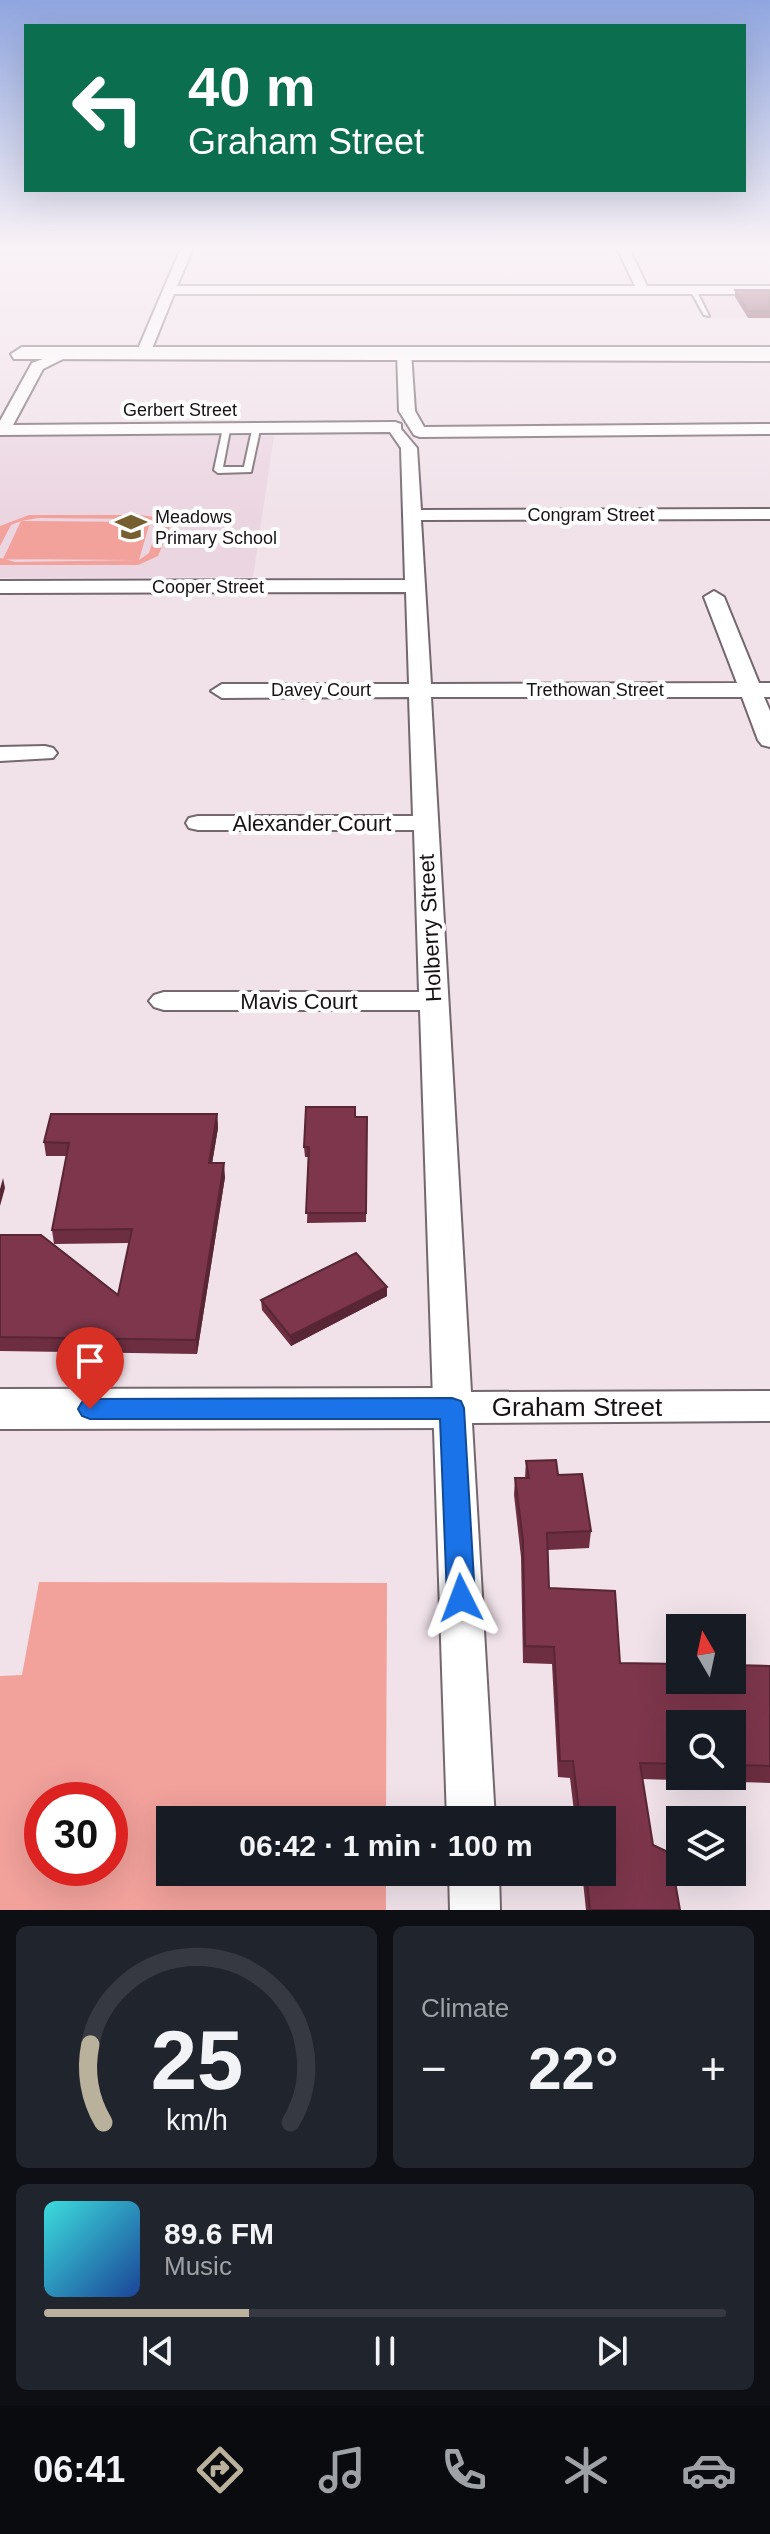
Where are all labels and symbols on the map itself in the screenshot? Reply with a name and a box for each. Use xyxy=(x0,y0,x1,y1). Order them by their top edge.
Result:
street label: Gerbert Street xyxy=(123,400,237,420)
street label: Congram Street xyxy=(527,505,655,525)
place label: Meadows Primary School xyxy=(155,507,277,548)
school or university icon: Meadows Primary School xyxy=(114,510,148,544)
street label: Cooper Street xyxy=(152,577,264,597)
street label: Davey Court xyxy=(271,680,371,700)
street label: Trethowan Street xyxy=(526,680,664,700)
street label: Alexander Court xyxy=(233,811,391,836)
street label: Holberry Street xyxy=(414,853,446,1003)
street label: Mavis Court xyxy=(240,989,358,1014)
pin xyxy=(56,1327,124,1409)
street label: Graham Street xyxy=(492,1392,663,1422)
position arrow xyxy=(419,1556,503,1640)
north arrow xyxy=(666,1614,746,1694)
speed limit sign: 30 xyxy=(24,1782,128,1886)

